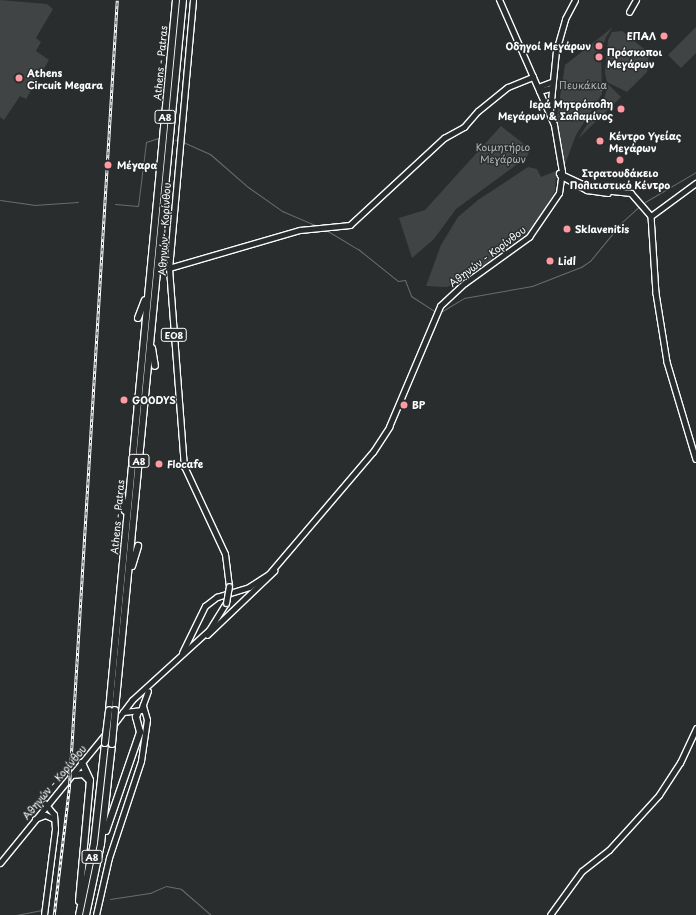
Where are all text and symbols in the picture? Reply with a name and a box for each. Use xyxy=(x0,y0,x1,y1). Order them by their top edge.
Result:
street label: Athens - Patras xyxy=(151,25,169,101)
place label: ΕΠΑΛ xyxy=(627,30,656,42)
marker: ΕΠΑΛ xyxy=(659,31,669,41)
place label: Οδηγοί Μεγάρων xyxy=(505,40,591,52)
marker: Οδηγοί Μεγάρων xyxy=(594,41,604,51)
place label: Πρόσκοποι Μεγάρων xyxy=(607,45,662,68)
marker: Πρόσκοποι Μεγάρων xyxy=(594,52,604,62)
place label: Athens Circuit Megara xyxy=(27,66,103,90)
marker: Athens Circuit Megara xyxy=(14,73,24,83)
park label: Πευκάκια xyxy=(559,79,607,91)
place label: Ιερά Μητρόπολη Μεγάρων & Σαλαμίνος xyxy=(498,97,613,120)
marker: Ιερά Μητρόπολη Μεγάρων & Σαλαμίνος xyxy=(616,104,626,114)
road number: Α8 xyxy=(154,110,176,124)
place label: Κέντρο Υγείας Μεγάρων xyxy=(609,129,681,152)
marker: Κέντρο Υγείας Μεγάρων xyxy=(594,135,606,147)
park label: Κοιμητήριο Μεγάρων xyxy=(476,140,530,164)
marker: Στρατουδάκειο Πολιτιστικό Κέντρο xyxy=(615,155,625,165)
marker: Μέγαρα xyxy=(102,159,114,171)
place label: Μέγαρα xyxy=(117,159,157,171)
place label: Στρατουδάκειο Πολιτιστικό Κέντρο xyxy=(570,166,670,190)
street label: Αθηνών - Κορίνθου xyxy=(156,182,172,276)
street label: Αθηνών - Κορίνθου xyxy=(446,223,528,289)
place label: Sklavenitis xyxy=(575,223,629,235)
marker: Sklavenitis xyxy=(562,224,572,234)
place label: Lidl xyxy=(558,255,576,267)
marker: Lidl xyxy=(545,256,555,266)
road number: ΕΟ8 xyxy=(160,328,188,342)
place label: GOODYS xyxy=(132,394,176,406)
marker: GOODYS xyxy=(119,395,129,405)
place label: BP xyxy=(412,399,425,411)
marker: BP xyxy=(399,400,409,410)
road number: Α8 xyxy=(128,454,150,468)
place label: Flocafe xyxy=(167,458,203,470)
marker: Flocafe xyxy=(154,459,164,469)
street label: Athens - Patras xyxy=(108,479,126,555)
street label: Αθηνών - Κορίνθου xyxy=(19,742,89,822)
road number: Α8 xyxy=(81,850,103,864)

